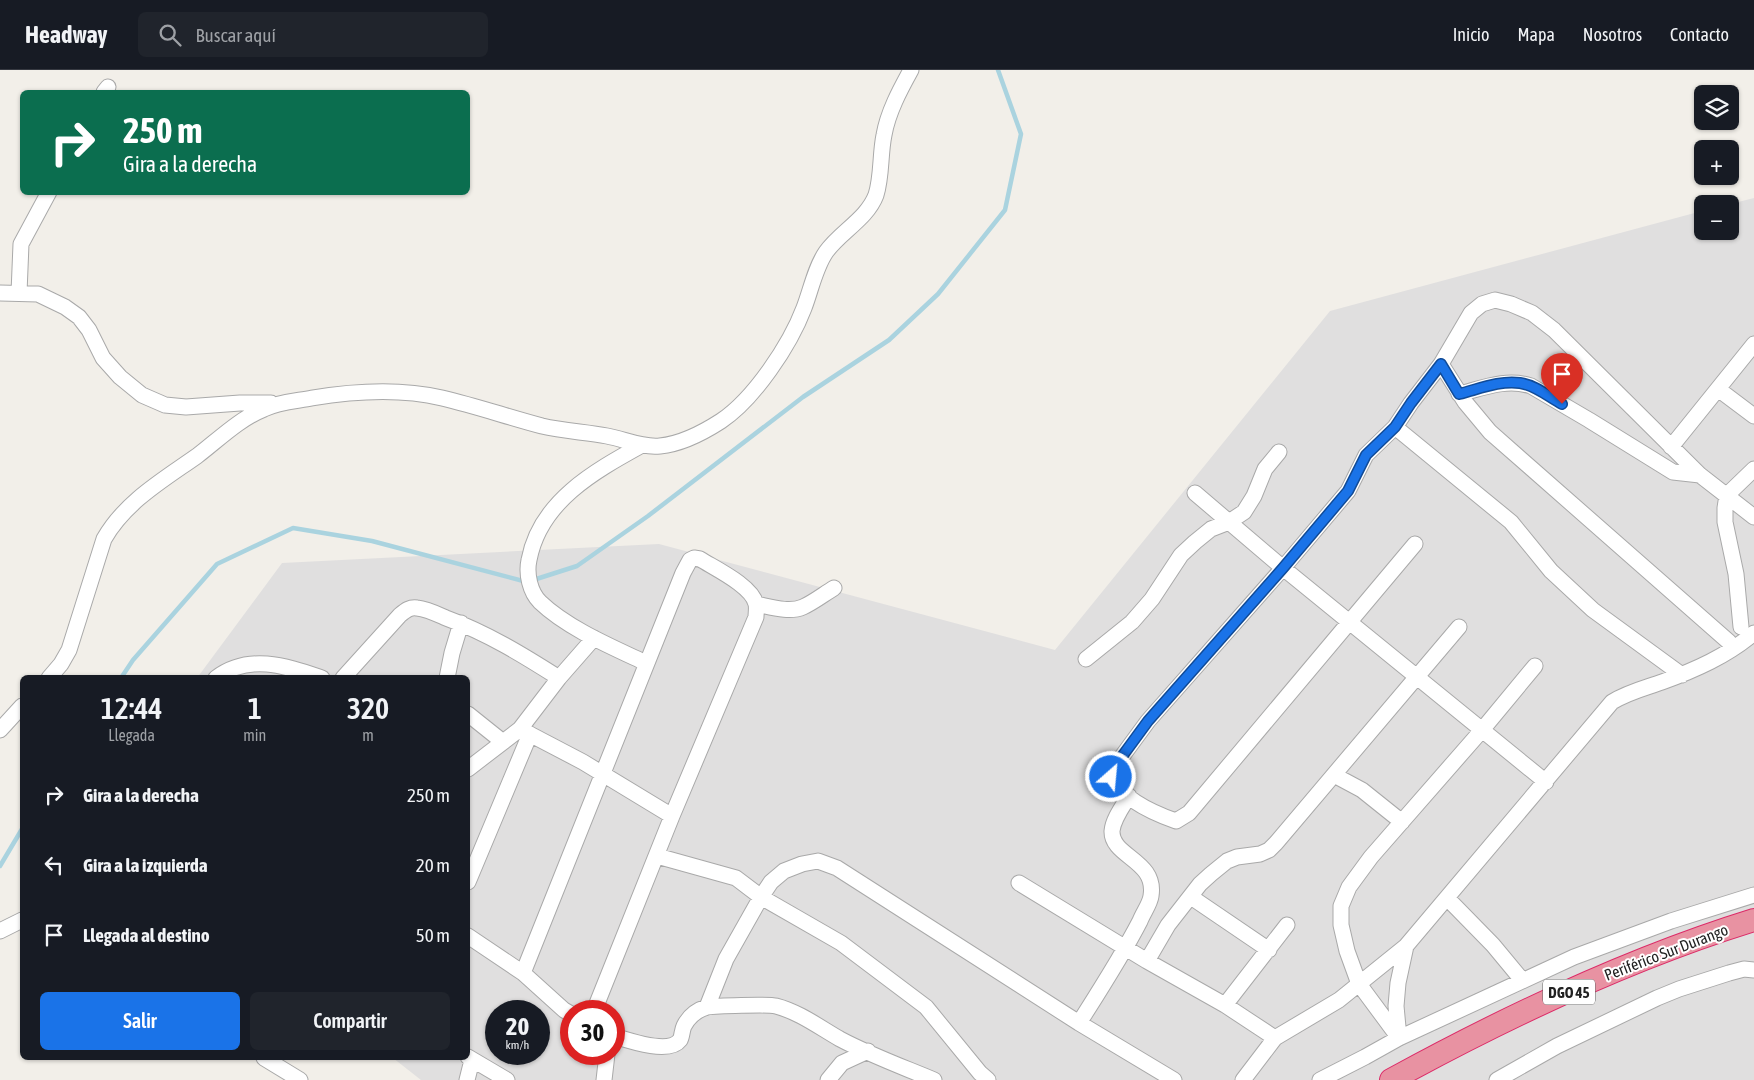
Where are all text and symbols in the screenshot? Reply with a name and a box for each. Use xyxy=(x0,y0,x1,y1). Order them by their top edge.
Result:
search box xyxy=(138,12,488,57)
text: Headway xyxy=(25,21,108,48)
icon: search xyxy=(156,21,184,49)
text: Buscar aquí xyxy=(196,24,276,46)
text: Inicio xyxy=(1453,24,1489,45)
text: Mapa xyxy=(1517,24,1555,45)
text: Nosotros xyxy=(1583,24,1642,45)
text: Contacto xyxy=(1670,24,1729,45)
map controls xyxy=(1694,85,1739,240)
button: layers xyxy=(1694,85,1739,130)
icon: right xyxy=(40,110,105,175)
text: 250 m xyxy=(123,110,202,150)
button: + xyxy=(1694,140,1739,185)
text: Gira a la derecha xyxy=(123,151,257,177)
button: − xyxy=(1694,195,1739,240)
pin xyxy=(1541,353,1583,404)
icon: arrive xyxy=(1548,360,1576,388)
text: 12:44 xyxy=(101,691,162,725)
text: 1 xyxy=(248,691,262,725)
text: 320 xyxy=(347,691,389,725)
text: Llegada xyxy=(108,726,155,744)
text: min xyxy=(243,726,266,744)
text: m xyxy=(362,726,374,744)
position arrow xyxy=(1084,750,1136,802)
icon: right xyxy=(40,781,68,809)
text: Gira a la derecha xyxy=(83,784,199,806)
text: 250 m xyxy=(407,784,450,806)
icon: left xyxy=(40,851,68,879)
text: Gira a la izquierda xyxy=(83,854,208,876)
text: 20 m xyxy=(416,854,450,876)
street label: Periférico Sur Durango xyxy=(1602,920,1731,985)
icon: arrive xyxy=(40,921,68,949)
text: Llegada al destino xyxy=(83,924,210,946)
text: 50 m xyxy=(416,924,450,946)
road number: DGO 45 xyxy=(1543,980,1595,1004)
button: Salir xyxy=(40,992,240,1050)
button: Compartir xyxy=(250,992,450,1050)
speed limit sign: 30 xyxy=(560,1000,625,1065)
text: 20 xyxy=(506,1012,529,1040)
text: km/h xyxy=(506,1038,529,1052)

